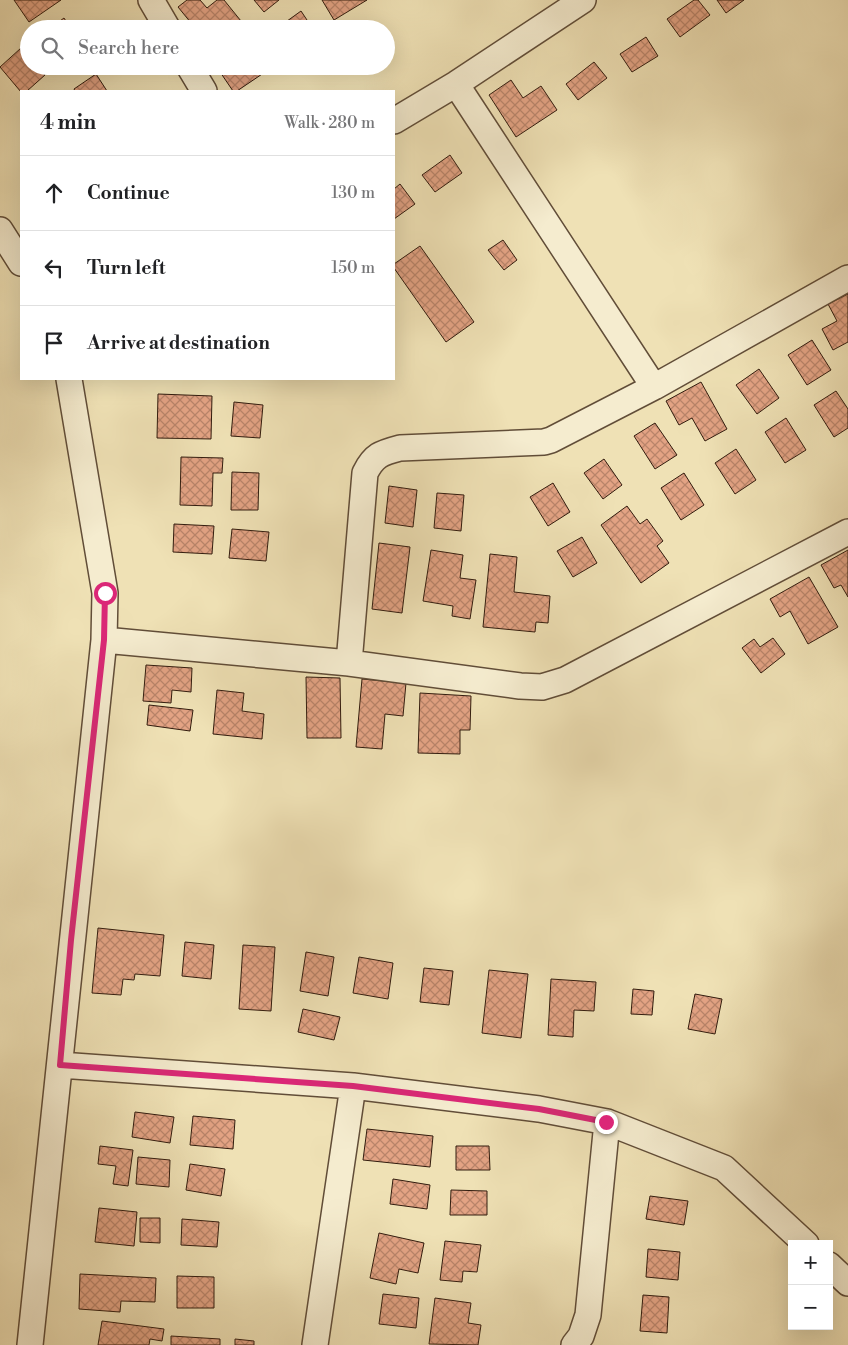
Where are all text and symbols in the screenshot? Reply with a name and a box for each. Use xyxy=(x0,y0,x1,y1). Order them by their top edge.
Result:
search box xyxy=(20,20,395,75)
icon: search xyxy=(38,34,66,62)
text: Search here xyxy=(78,36,179,60)
text: 4 min xyxy=(40,110,96,136)
text: Walk · 280 m xyxy=(284,113,375,133)
icon: ahead xyxy=(40,179,68,207)
text: Continue xyxy=(87,181,170,205)
text: 130 m xyxy=(331,183,375,203)
icon: left xyxy=(40,254,68,282)
text: Turn left xyxy=(87,256,166,280)
text: 150 m xyxy=(331,258,375,278)
icon: arrive xyxy=(40,329,68,357)
text: Arrive at destination xyxy=(87,331,270,355)
route start xyxy=(94,582,117,605)
route end xyxy=(595,1111,618,1134)
map controls xyxy=(788,1240,833,1330)
button: + xyxy=(788,1240,833,1285)
button: − xyxy=(788,1285,833,1330)

